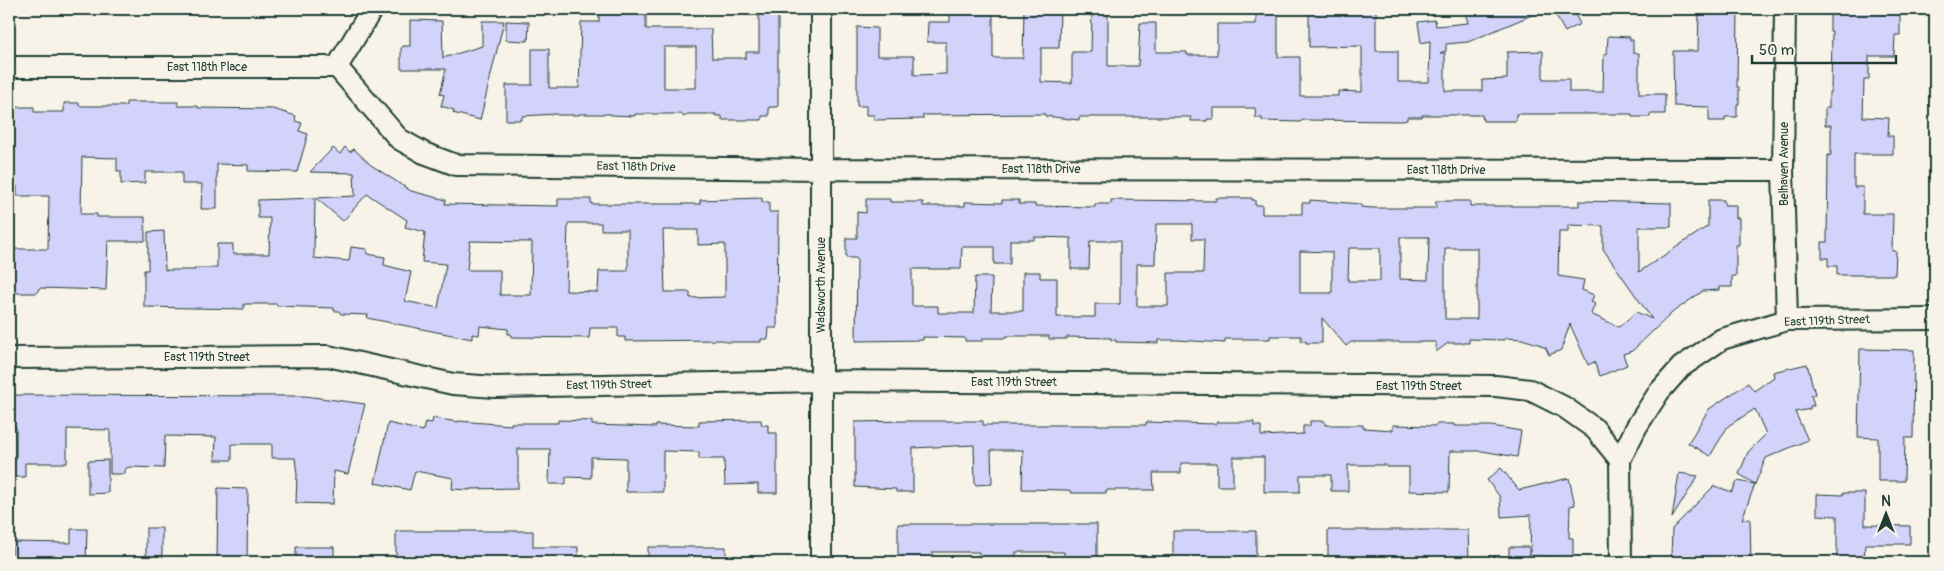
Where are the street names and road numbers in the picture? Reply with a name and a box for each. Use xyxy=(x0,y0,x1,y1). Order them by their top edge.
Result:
street label: East 118th Place xyxy=(167,60,247,75)
street label: Belhaven Avenue xyxy=(1777,122,1792,206)
street label: East 118th Drive xyxy=(597,159,676,175)
street label: East 118th Drive xyxy=(1002,162,1080,177)
street label: East 118th Drive xyxy=(1407,163,1485,178)
street label: Wadsworth Avenue xyxy=(814,237,829,333)
street label: East 119th Street xyxy=(1784,312,1870,330)
street label: East 119th Street xyxy=(164,350,250,365)
street label: East 119th Street xyxy=(971,375,1057,390)
street label: East 119th Street xyxy=(566,377,652,393)
street label: East 119th Street xyxy=(1376,379,1462,394)

